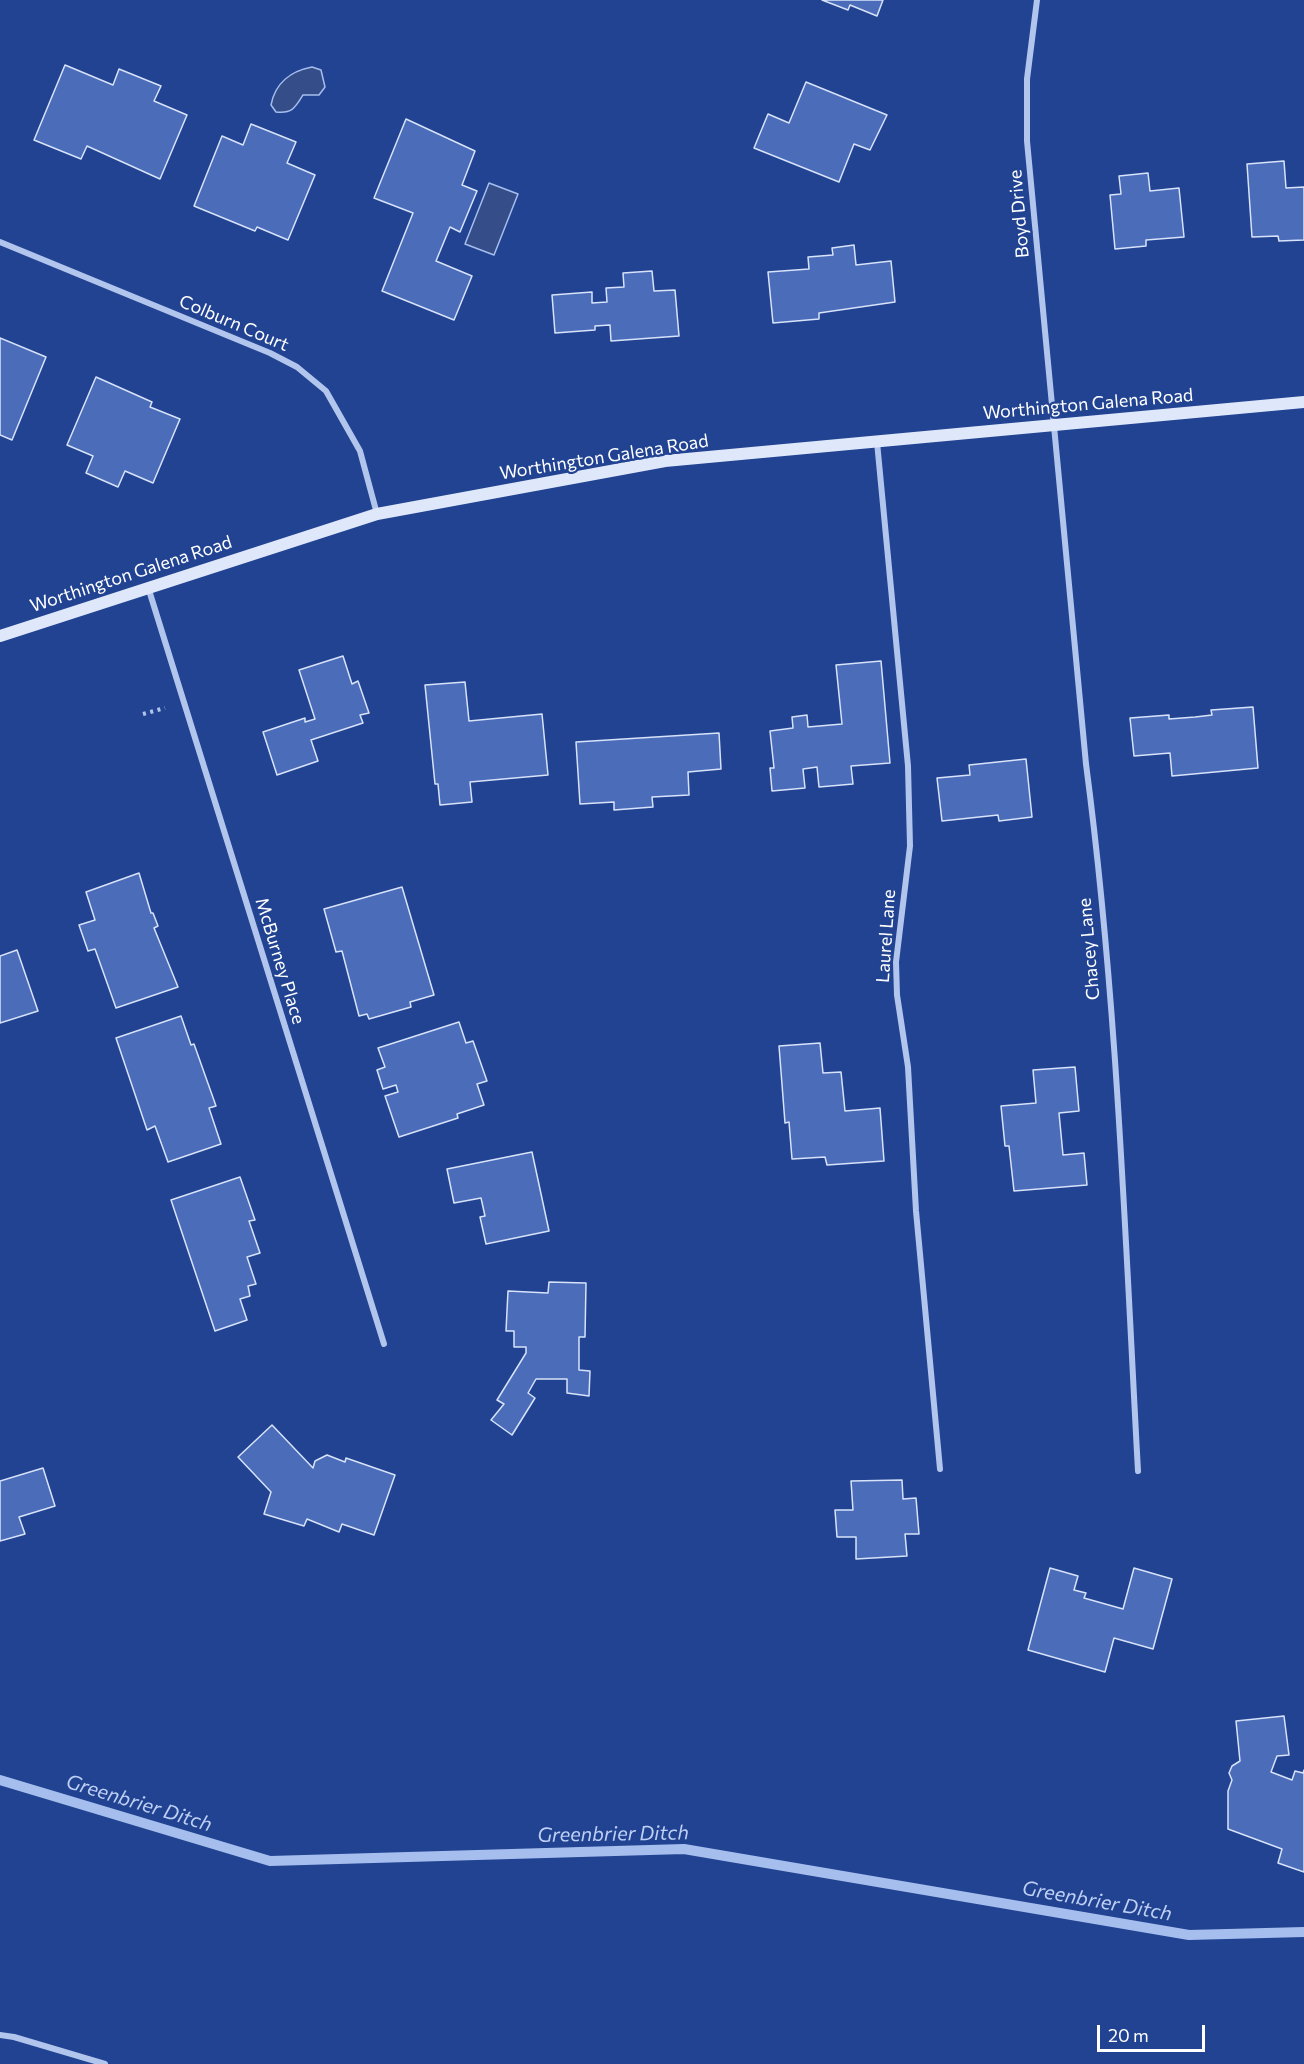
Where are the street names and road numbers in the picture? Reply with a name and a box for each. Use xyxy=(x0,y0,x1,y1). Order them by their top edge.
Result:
street label: Boyd Drive xyxy=(1004,169,1034,259)
street label: Colburn Court xyxy=(176,290,292,356)
street label: Worthington Galena Road xyxy=(982,384,1194,424)
street label: Worthington Galena Road xyxy=(498,430,710,484)
street label: Worthington Galena Road xyxy=(27,531,235,617)
street label: Laurel Lane xyxy=(872,889,900,983)
street label: McBurney Place xyxy=(251,895,309,1027)
street label: Chacey Lane xyxy=(1074,897,1104,1001)

